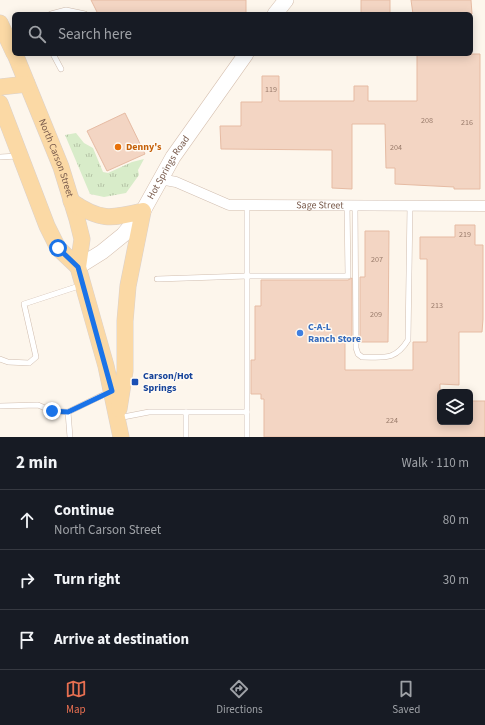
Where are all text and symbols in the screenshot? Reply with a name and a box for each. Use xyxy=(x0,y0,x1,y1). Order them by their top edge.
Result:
search box xyxy=(12,12,473,56)
icon: search xyxy=(26,23,48,45)
text: Search here xyxy=(58,24,132,45)
house number: 119 xyxy=(265,84,277,95)
house number: 208 xyxy=(421,115,433,126)
street label: North Carson Street xyxy=(35,117,77,200)
house number: 216 xyxy=(461,117,473,128)
street label: Hot Springs Road xyxy=(144,133,193,202)
place label: Denny's xyxy=(126,140,162,154)
marker: Denny's xyxy=(113,142,123,152)
house number: 204 xyxy=(390,142,402,153)
street label: Sage Street xyxy=(296,198,344,212)
house number: 219 xyxy=(459,229,471,240)
route start xyxy=(49,239,67,257)
house number: 207 xyxy=(371,254,383,265)
house number: 213 xyxy=(431,300,443,311)
house number: 209 xyxy=(370,309,382,320)
place label: C-A-L Ranch Store xyxy=(308,320,361,346)
marker: C-A-L Ranch Store xyxy=(295,328,305,338)
place label: Carson/Hot Springs xyxy=(143,369,193,395)
marker: Carson/Hot Springs xyxy=(130,377,140,387)
map controls xyxy=(437,389,473,425)
button: layers xyxy=(437,389,473,425)
route end xyxy=(43,402,61,420)
house number: 224 xyxy=(386,415,398,426)
text: 2 min xyxy=(16,451,57,475)
text: Walk · 110 m xyxy=(401,454,469,472)
text: Continue xyxy=(54,500,114,521)
icon: ahead xyxy=(16,509,38,531)
text: 80 m xyxy=(443,511,469,529)
text: North Carson Street xyxy=(54,521,161,539)
icon: right xyxy=(16,569,38,591)
text: Turn right xyxy=(54,569,120,590)
text: 30 m xyxy=(443,571,469,589)
icon: arrive xyxy=(16,629,38,651)
text: Arrive at destination xyxy=(54,629,189,650)
tab: Map xyxy=(65,678,87,717)
tab: Directions xyxy=(216,678,263,717)
tab: Saved xyxy=(392,678,420,717)

